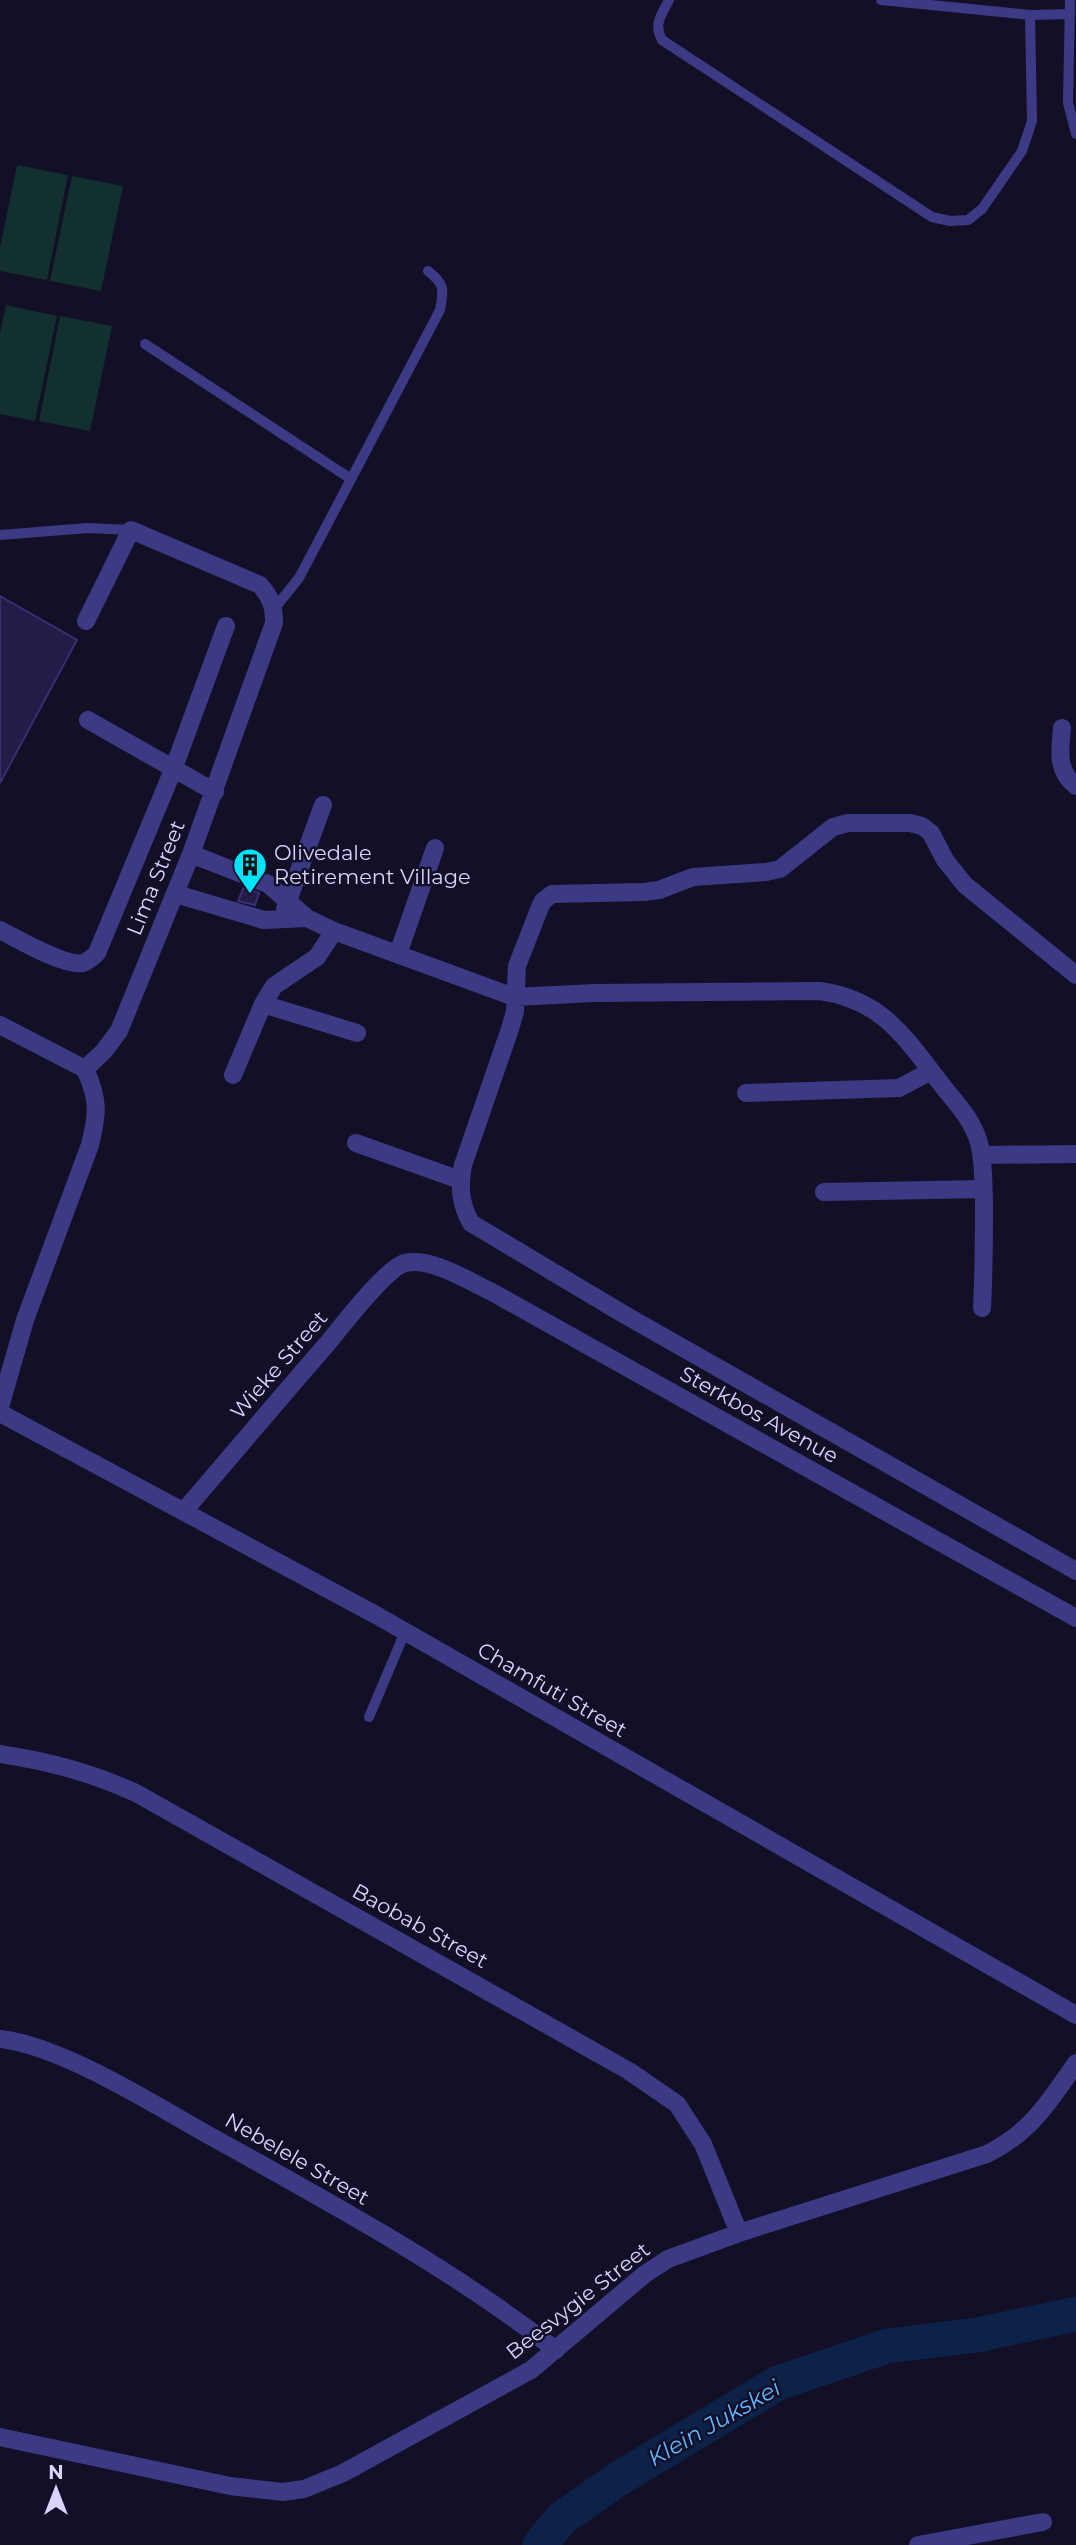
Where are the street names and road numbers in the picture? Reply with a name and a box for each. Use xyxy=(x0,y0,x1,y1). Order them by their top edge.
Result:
street label: Lima Street xyxy=(121,817,190,939)
street label: Wieke Street xyxy=(225,1305,332,1424)
street label: Sterkbos Avenue xyxy=(676,1361,843,1468)
street label: Chamfuti Street xyxy=(473,1637,631,1742)
street label: Baobab Street xyxy=(348,1878,492,1973)
street label: Nebelele Street xyxy=(221,2107,374,2210)
street label: Beesvygie Street xyxy=(501,2237,654,2364)

